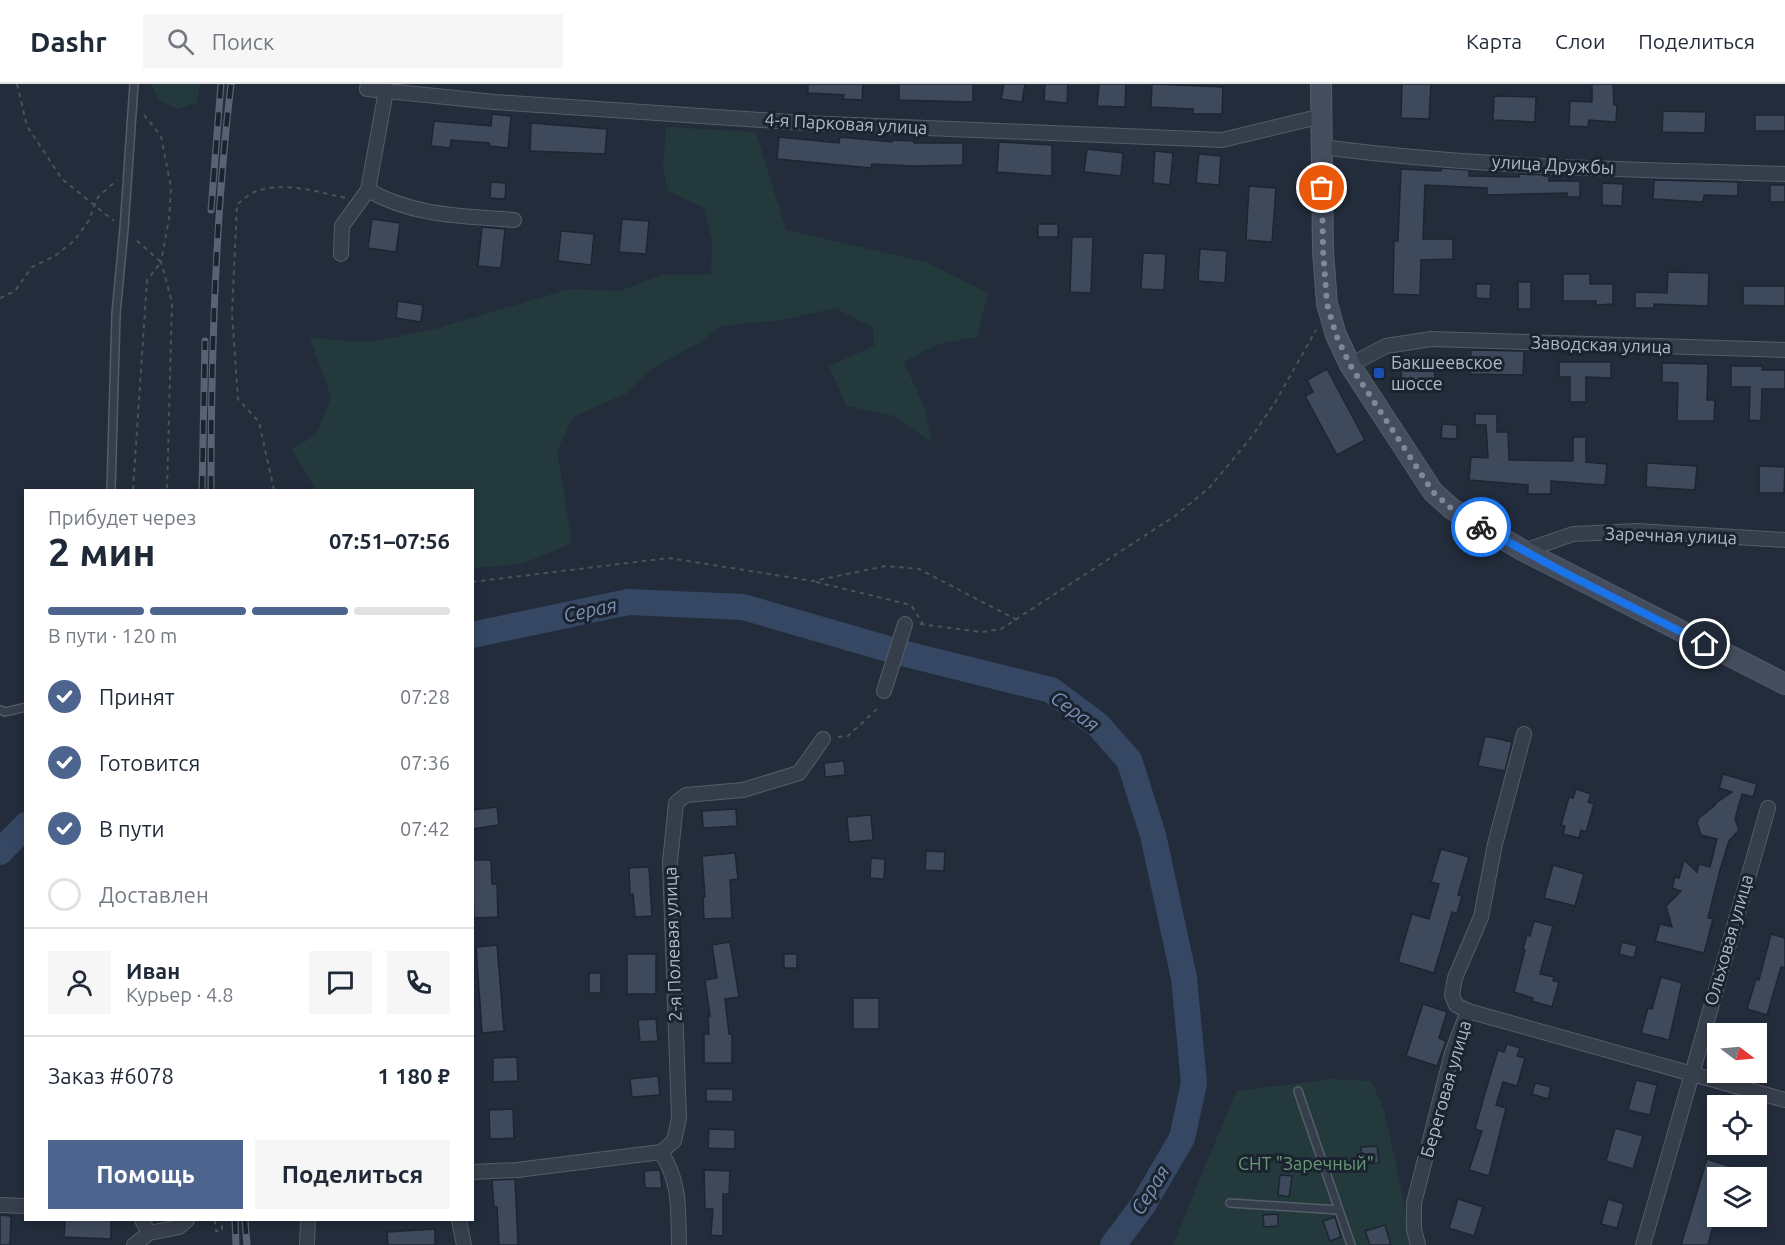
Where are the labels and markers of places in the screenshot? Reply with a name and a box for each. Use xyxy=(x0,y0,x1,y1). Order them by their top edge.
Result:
pin xyxy=(1296,162,1347,213)
place label: Бакшеевское шоссе xyxy=(1391,352,1503,393)
marker: Бакшеевское шоссе xyxy=(1372,366,1386,380)
pin xyxy=(1679,618,1730,669)

